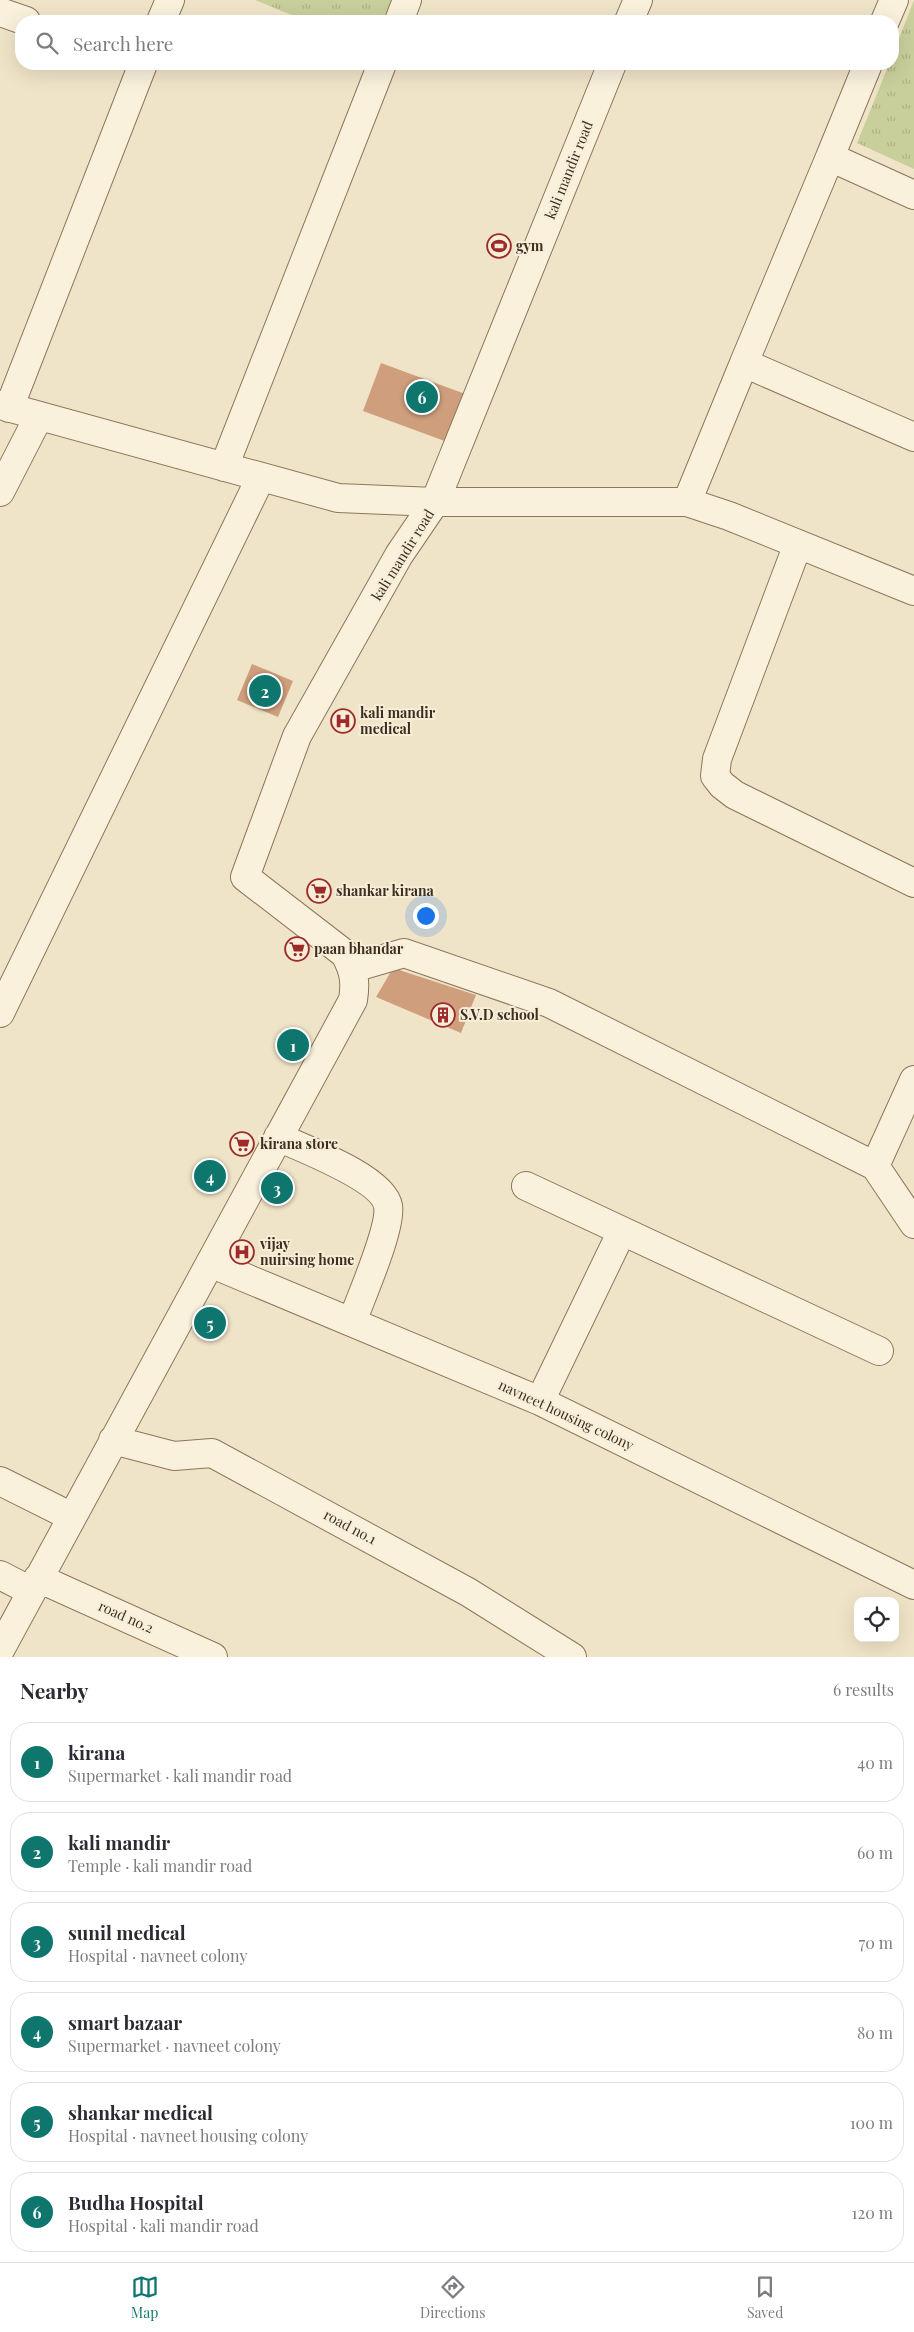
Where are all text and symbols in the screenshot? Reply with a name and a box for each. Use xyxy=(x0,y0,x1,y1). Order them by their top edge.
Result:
search box xyxy=(15,15,899,70)
icon: search xyxy=(33,29,61,57)
text: Search here xyxy=(73,30,173,56)
street label: kali mandir road xyxy=(540,118,597,222)
sports icon: gym xyxy=(486,233,512,259)
place label: gym xyxy=(516,236,544,255)
pin: 6 xyxy=(406,378,438,416)
street label: kali mandir road xyxy=(367,505,438,604)
pin: 2 xyxy=(249,672,281,710)
place label: kali mandir medical xyxy=(360,703,436,738)
hospital icon: kali mandir medical xyxy=(330,708,356,734)
supermarket icon: shankar kirana xyxy=(306,878,332,904)
place label: shankar kirana xyxy=(336,881,435,900)
your location xyxy=(413,903,439,929)
supermarket icon: paan bhandar xyxy=(284,936,310,962)
place label: paan bhandar xyxy=(314,939,404,958)
building icon: S.V.D school xyxy=(430,1002,456,1028)
place label: S.V.D school xyxy=(460,1005,540,1024)
pin: 1 xyxy=(277,1026,309,1064)
supermarket icon: kirana store xyxy=(229,1131,255,1157)
place label: kirana store xyxy=(260,1134,338,1153)
pin: 4 xyxy=(194,1157,226,1195)
pin: 3 xyxy=(261,1169,293,1207)
place label: vijay nuirsing home xyxy=(259,1234,354,1269)
hospital icon: vijay nuirsing home xyxy=(229,1239,255,1265)
pin: 5 xyxy=(194,1304,226,1342)
street label: navneet housing colony xyxy=(496,1375,637,1454)
street label: road no.1 xyxy=(321,1505,380,1548)
street label: road no.2 xyxy=(96,1596,157,1637)
map controls xyxy=(854,1597,899,1642)
button: locate xyxy=(854,1597,899,1642)
text: Nearby xyxy=(20,1676,89,1704)
text: 6 results xyxy=(833,1679,894,1700)
text: kirana xyxy=(68,1739,125,1765)
text: 1 xyxy=(34,1752,40,1773)
text: 40 m xyxy=(857,1752,893,1773)
text: Supermarket · kali mandir road xyxy=(68,1765,292,1786)
text: kali mandir xyxy=(68,1829,170,1855)
text: 2 xyxy=(33,1842,41,1863)
text: 60 m xyxy=(857,1842,893,1863)
text: Temple · kali mandir road xyxy=(68,1855,252,1876)
text: sunil medical xyxy=(68,1919,186,1945)
text: 3 xyxy=(33,1932,41,1953)
text: 70 m xyxy=(859,1932,893,1953)
text: Hospital · navneet colony xyxy=(68,1945,248,1966)
text: smart bazaar xyxy=(68,2009,182,2035)
text: 4 xyxy=(33,2022,41,2043)
text: 80 m xyxy=(857,2022,893,2043)
text: Supermarket · navneet colony xyxy=(68,2035,281,2056)
text: shankar medical xyxy=(68,2099,213,2125)
text: 5 xyxy=(33,2112,41,2133)
text: 100 m xyxy=(850,2112,893,2133)
text: Hospital · navneet housing colony xyxy=(68,2125,308,2146)
text: Budha Hospital xyxy=(68,2189,204,2215)
text: 6 xyxy=(33,2202,41,2223)
text: 120 m xyxy=(852,2202,893,2223)
text: Hospital · kali mandir road xyxy=(68,2215,259,2236)
tab: Map xyxy=(131,2273,159,2322)
tab: Directions xyxy=(420,2273,486,2322)
tab: Saved xyxy=(747,2273,783,2322)

